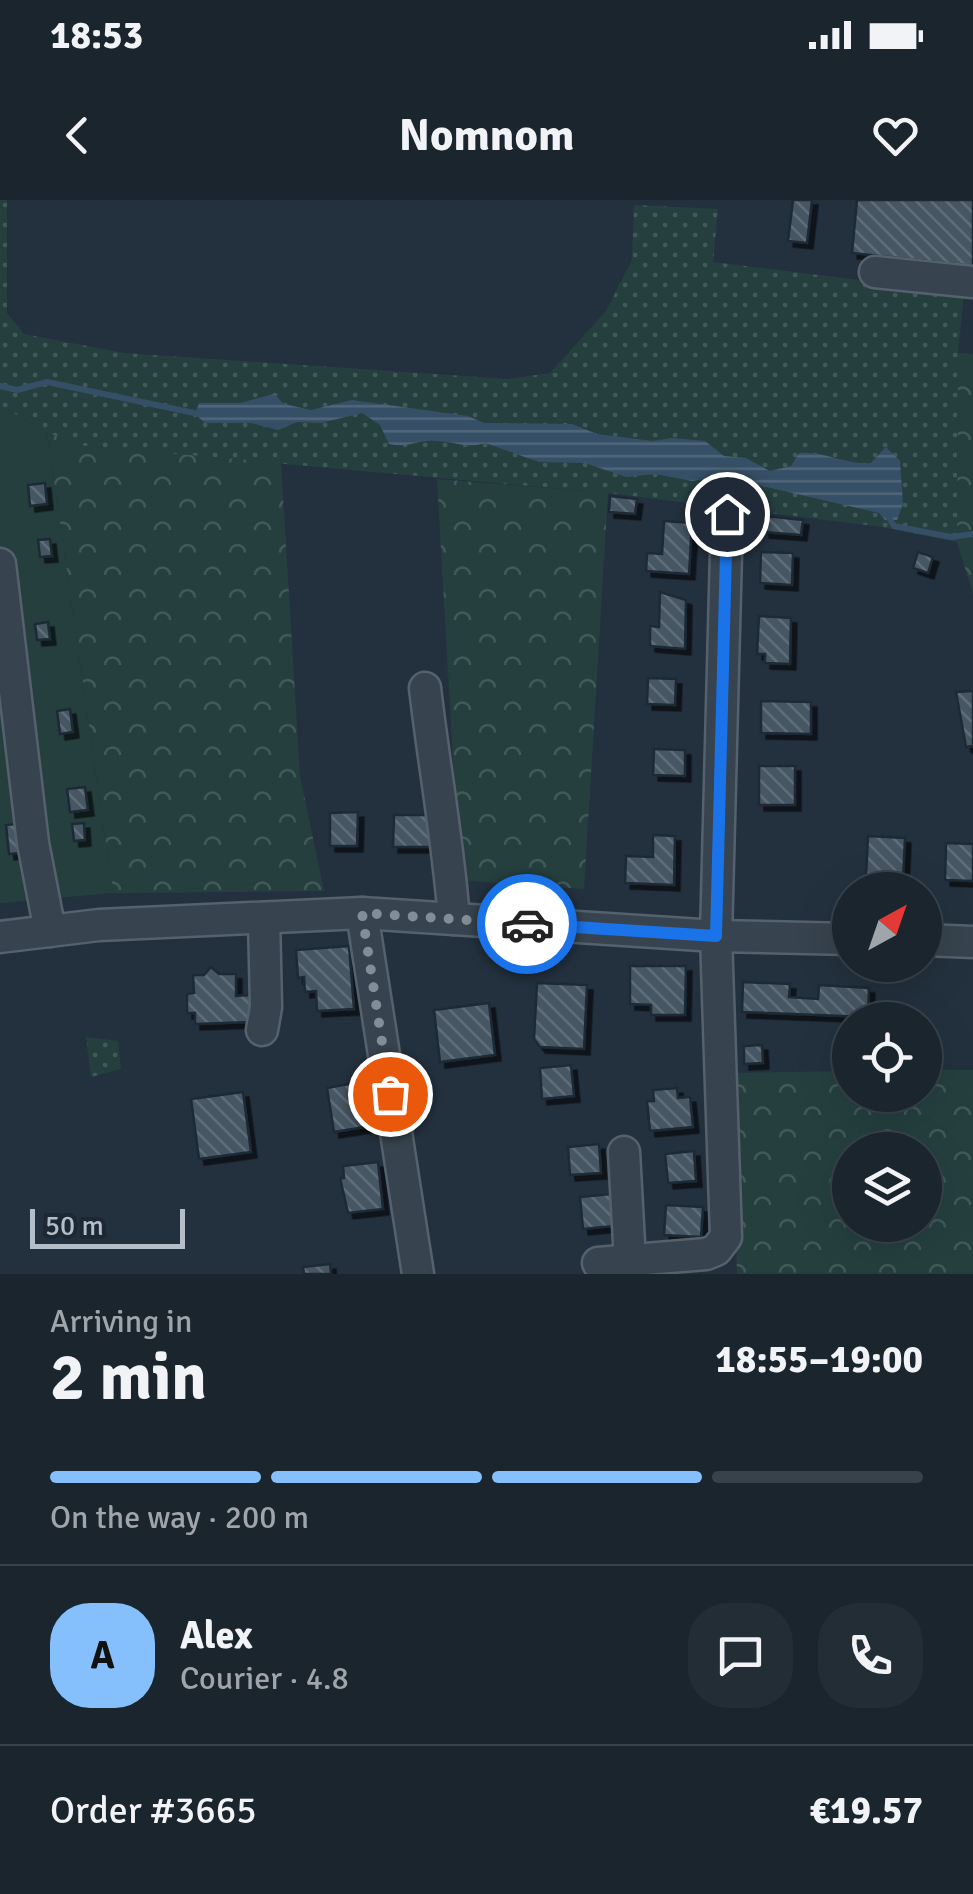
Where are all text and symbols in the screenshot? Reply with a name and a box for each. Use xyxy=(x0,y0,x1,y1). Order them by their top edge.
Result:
text: 18:53 xyxy=(50,12,143,59)
icon: back xyxy=(50,108,105,163)
text: Nomnom xyxy=(399,108,574,163)
icon: heart xyxy=(868,108,923,163)
pin xyxy=(685,472,770,557)
icon: home xyxy=(700,487,755,542)
north arrow xyxy=(832,872,942,982)
map controls xyxy=(832,872,942,1242)
courier xyxy=(477,874,577,974)
icon: car xyxy=(500,897,555,952)
button: locate xyxy=(832,1002,942,1112)
pin xyxy=(348,1052,433,1137)
icon: bag xyxy=(363,1067,418,1122)
button: layers xyxy=(832,1132,942,1242)
scale bar xyxy=(30,1204,185,1248)
text: 50 m xyxy=(45,1209,104,1243)
text: Arriving in xyxy=(50,1302,192,1341)
text: 18:55–19:00 xyxy=(715,1336,923,1383)
text: 2 min xyxy=(50,1338,207,1418)
text: On the way · 200 m xyxy=(50,1498,309,1537)
button: chat xyxy=(688,1603,793,1708)
button: phone xyxy=(818,1603,923,1708)
text: Alex xyxy=(180,1612,253,1659)
text: A xyxy=(90,1632,115,1679)
text: Courier · 4.8 xyxy=(180,1659,349,1698)
text: Order #3665 xyxy=(50,1787,257,1834)
text: €19.57 xyxy=(810,1787,923,1834)

